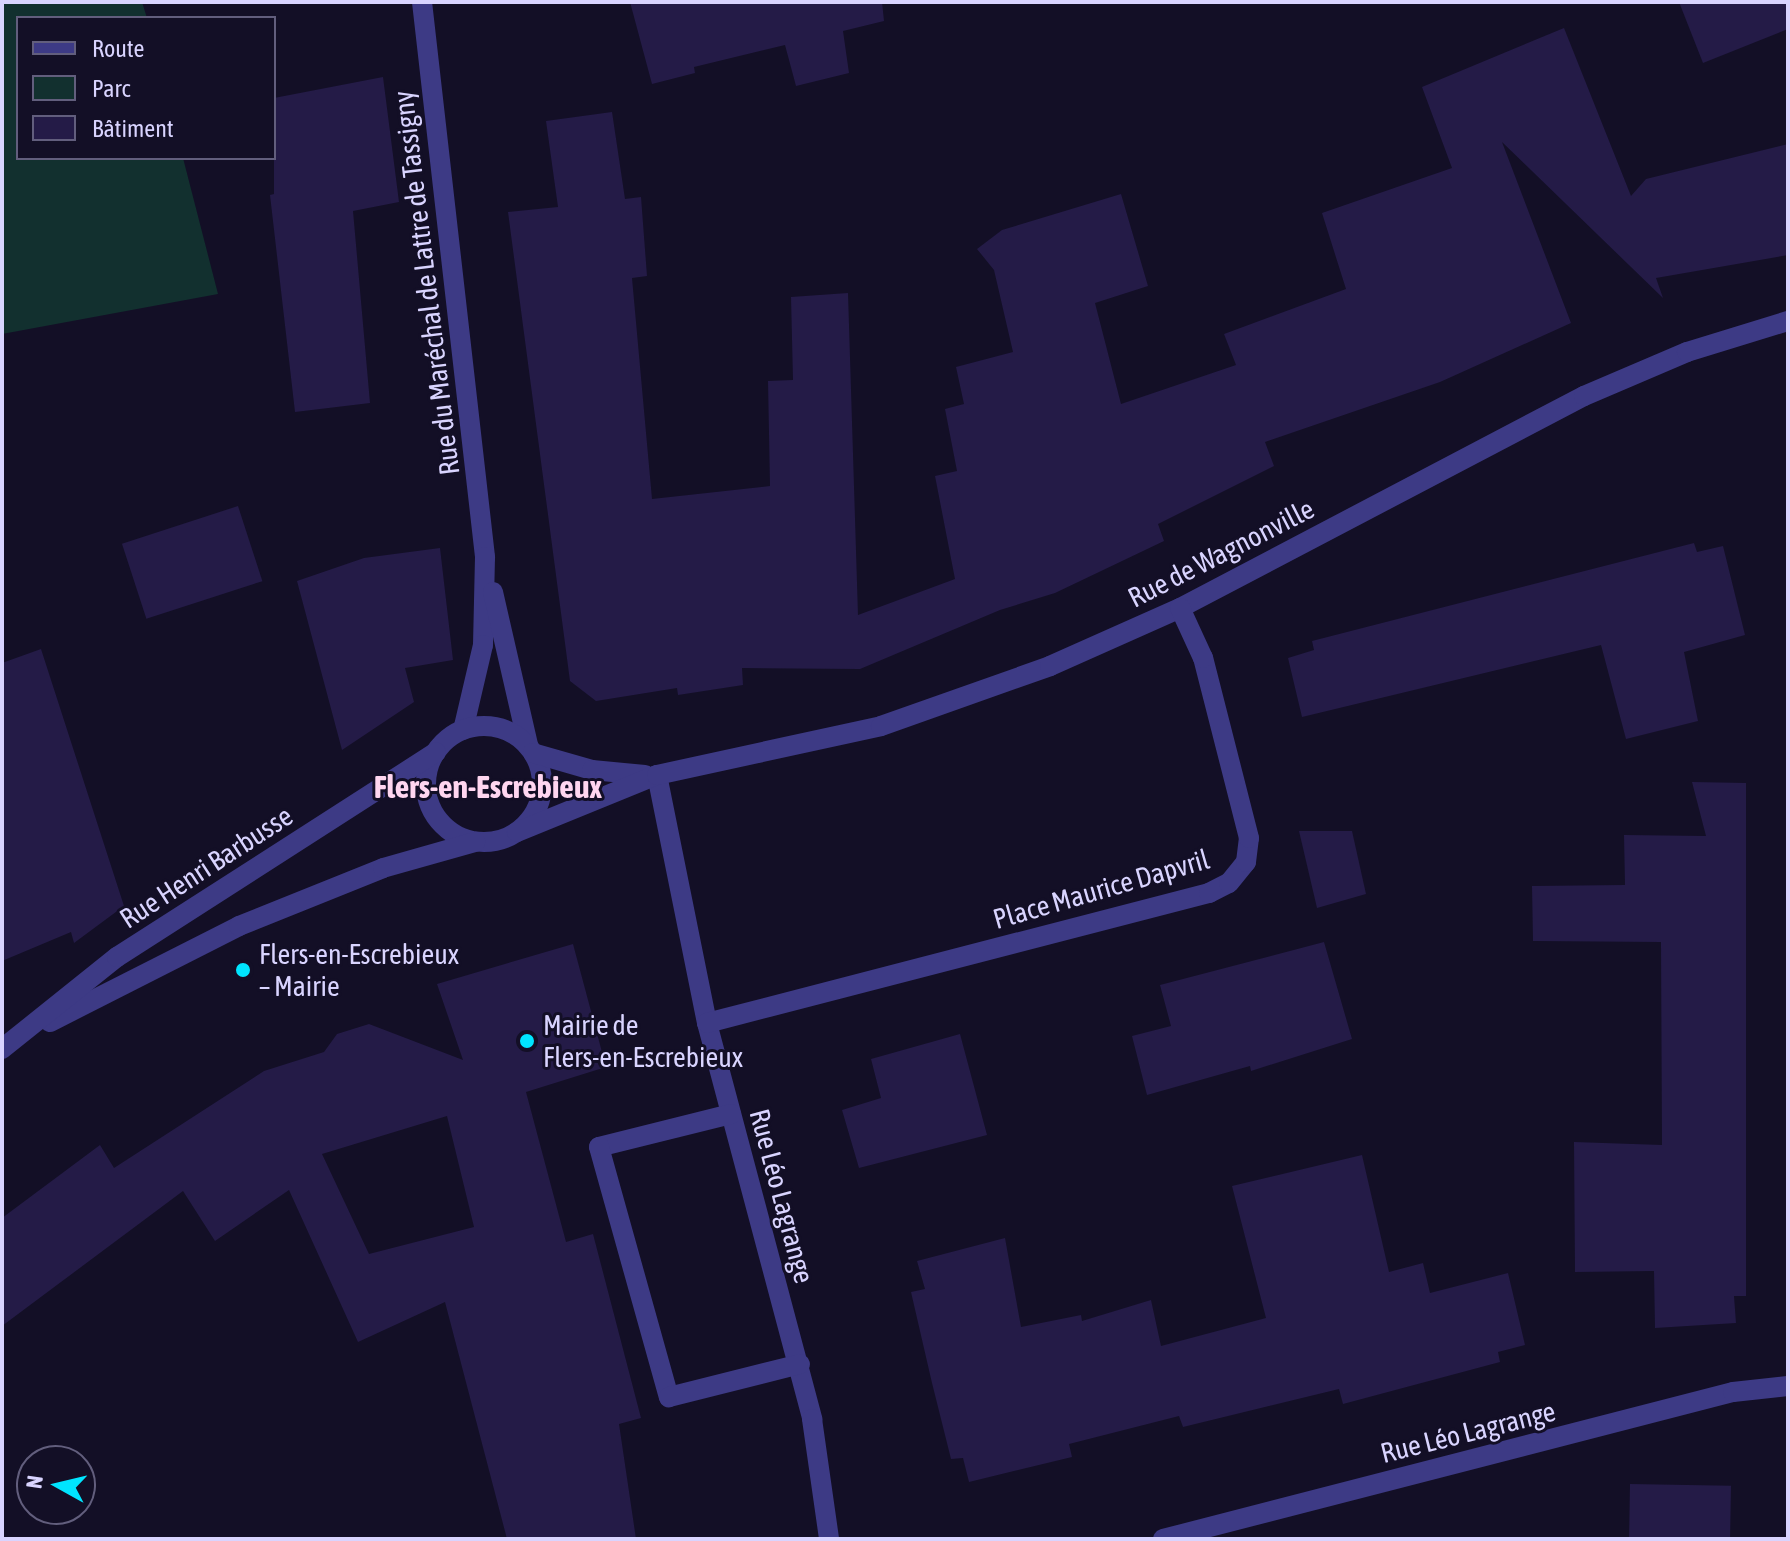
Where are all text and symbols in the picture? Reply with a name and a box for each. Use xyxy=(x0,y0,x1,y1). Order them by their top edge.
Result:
legend xyxy=(16,16,276,160)
text: Route xyxy=(92,35,144,62)
text: Parc xyxy=(92,75,130,102)
street label: Rue du Maréchal de Lattre de Tassigny xyxy=(386,89,466,477)
text: Bâtiment xyxy=(92,115,174,142)
street label: Rue de Wagnonville xyxy=(1122,492,1320,614)
district label: Flers-en-Escrebieux xyxy=(374,768,602,806)
street label: Rue Henri Barbusse xyxy=(113,799,299,935)
street label: Place Maurice Dapvril xyxy=(989,842,1213,936)
place label: Flers-en-Escrebieux – Mairie xyxy=(259,937,459,1003)
marker: Flers-en-Escrebieux – Mairie xyxy=(234,961,252,979)
place label: Mairie de Flers-en-Escrebieux xyxy=(543,1008,743,1074)
marker: Mairie de Flers-en-Escrebieux xyxy=(518,1032,536,1050)
street label: Rue Léo Lagrange xyxy=(743,1105,821,1287)
street label: Rue Léo Lagrange xyxy=(1377,1394,1559,1470)
north arrow xyxy=(16,1445,96,1525)
text: N xyxy=(20,1474,48,1490)

